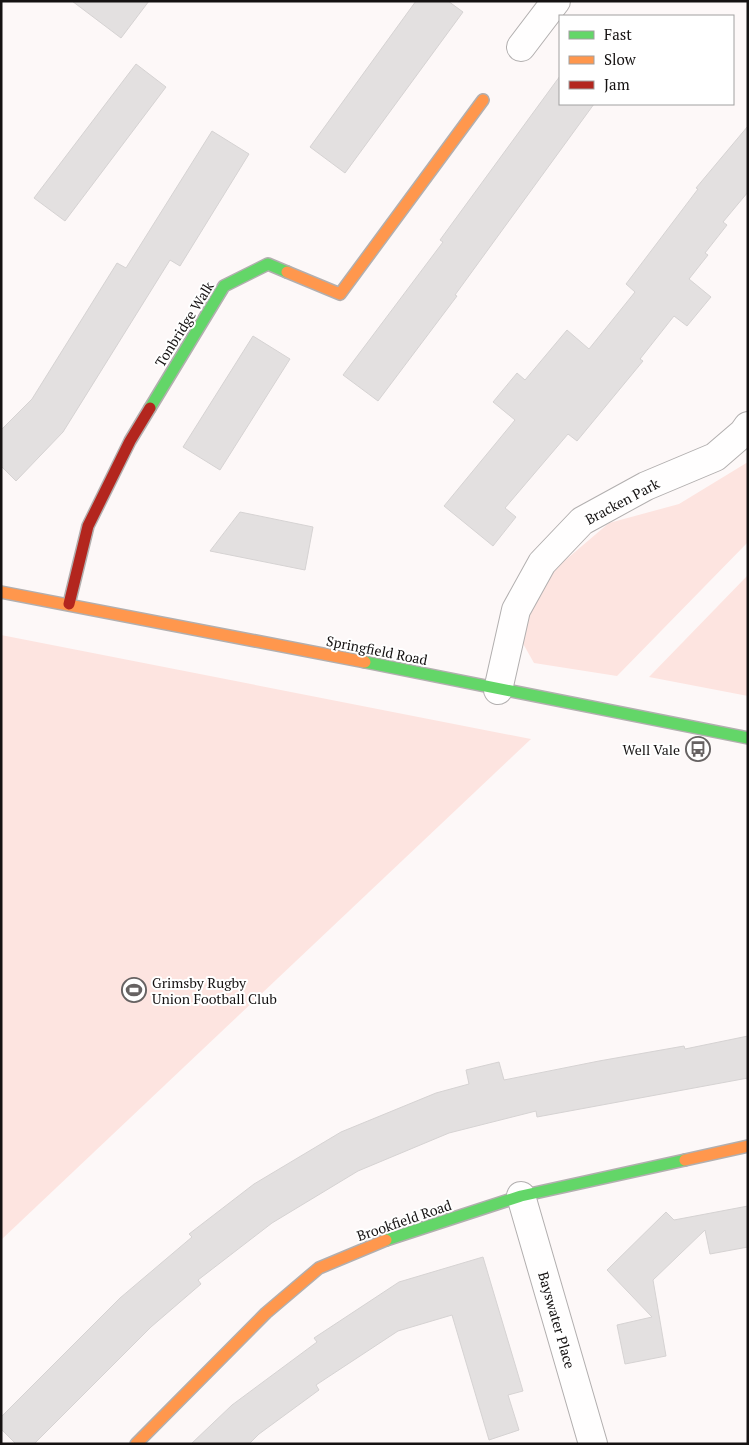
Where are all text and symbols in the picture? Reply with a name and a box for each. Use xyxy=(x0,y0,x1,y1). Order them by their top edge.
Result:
legend xyxy=(559,15,734,105)
text: Fast xyxy=(604,24,632,44)
text: Slow xyxy=(604,49,637,69)
text: Jam xyxy=(604,74,630,94)
street label: Tonbridge Walk xyxy=(150,277,218,370)
street label: Bracken Park xyxy=(582,473,663,528)
street label: Springfield Road xyxy=(325,631,429,669)
bus stop icon: Well Vale xyxy=(685,736,711,762)
place label: Well Vale xyxy=(623,740,680,759)
place label: Grimsby Rugby Union Football Club xyxy=(152,973,277,1008)
sports icon: Grimsby Rugby Union Football Club xyxy=(121,977,147,1003)
street label: Brookfield Road xyxy=(354,1195,454,1245)
street label: Bayswater Place xyxy=(534,1269,580,1371)

